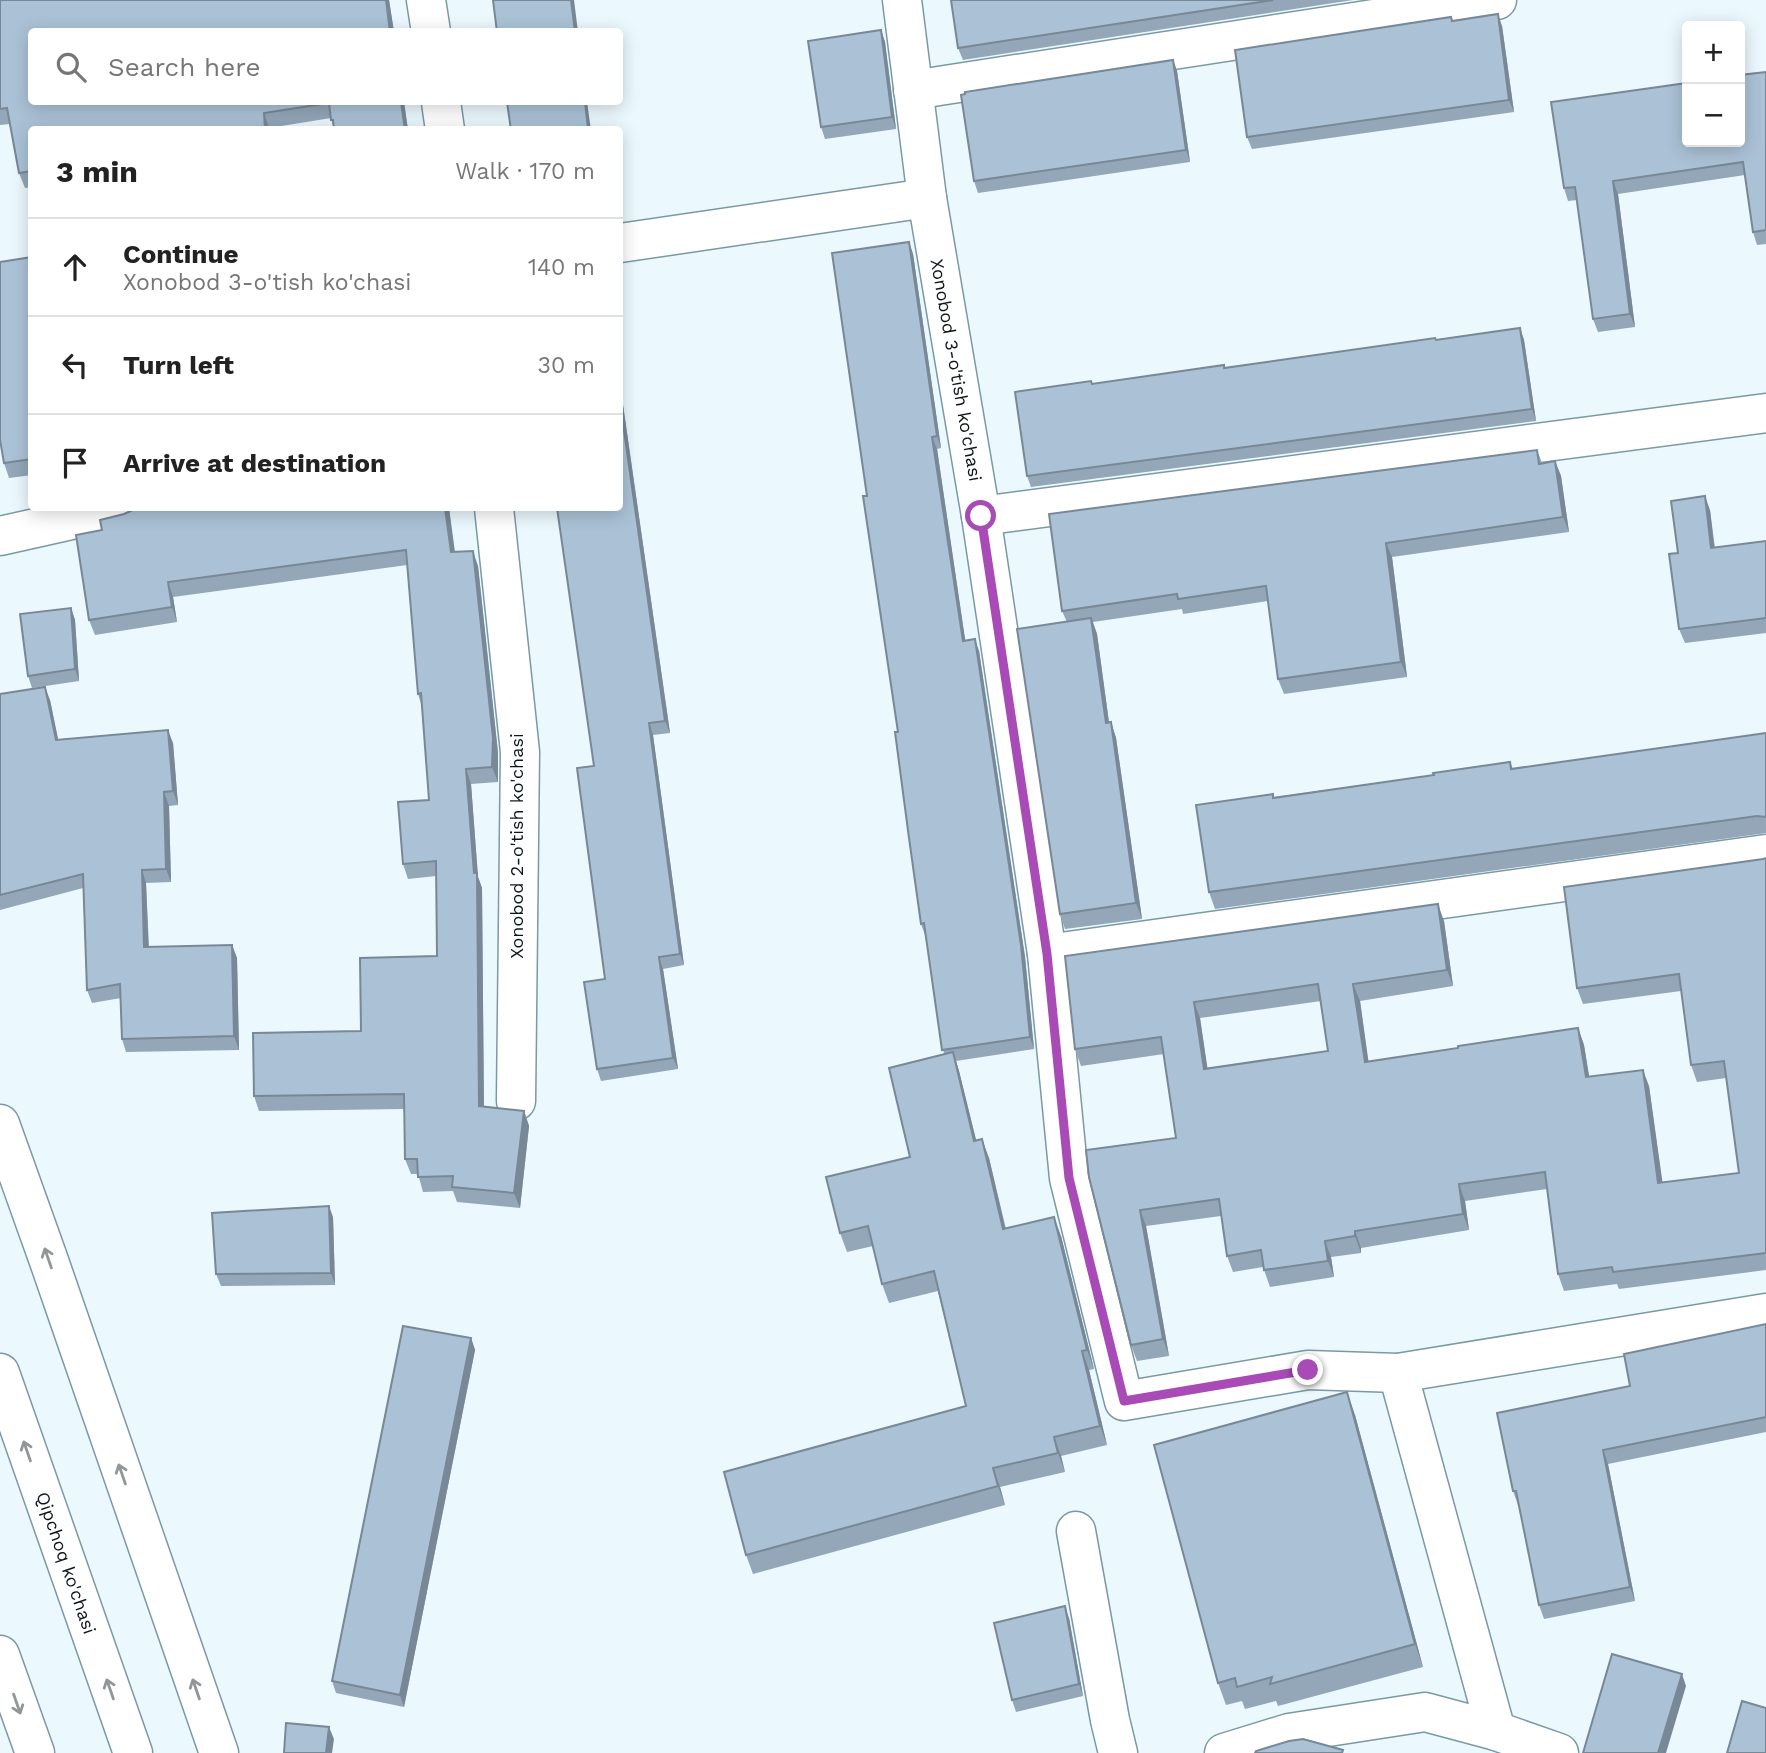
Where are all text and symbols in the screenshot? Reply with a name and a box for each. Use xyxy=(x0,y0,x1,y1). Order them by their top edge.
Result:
map controls xyxy=(1682,21,1745,147)
button: + xyxy=(1682,21,1745,84)
search box xyxy=(28,28,623,105)
icon: search xyxy=(52,48,90,86)
text: Search here xyxy=(108,52,260,82)
button: − xyxy=(1682,84,1745,147)
text: 3 min xyxy=(56,154,138,189)
text: Walk · 170 m xyxy=(455,158,595,185)
text: Continue xyxy=(123,239,239,269)
icon: ahead xyxy=(56,248,94,286)
text: 140 m xyxy=(528,254,595,281)
street label: Xonobod 3-o'tish ko'chasi xyxy=(927,257,986,483)
text: Xonobod 3-o'tish ko'chasi xyxy=(123,269,411,296)
icon: left xyxy=(56,346,94,384)
text: Turn left xyxy=(123,350,234,380)
text: 30 m xyxy=(538,352,595,379)
icon: arrive xyxy=(56,444,94,482)
text: Arrive at destination xyxy=(123,448,386,478)
route start xyxy=(965,500,996,531)
street label: Xonobod 2-o'tish ko'chasi xyxy=(506,733,527,959)
one-way arrow xyxy=(41,1248,53,1270)
route end xyxy=(1292,1354,1323,1385)
one-way arrow xyxy=(20,1440,32,1462)
one-way arrow xyxy=(115,1463,127,1485)
street label: Qipchoq ko'chasi xyxy=(32,1489,101,1637)
one-way arrow xyxy=(103,1678,115,1700)
one-way arrow xyxy=(189,1678,201,1700)
one-way arrow xyxy=(12,1693,24,1715)

